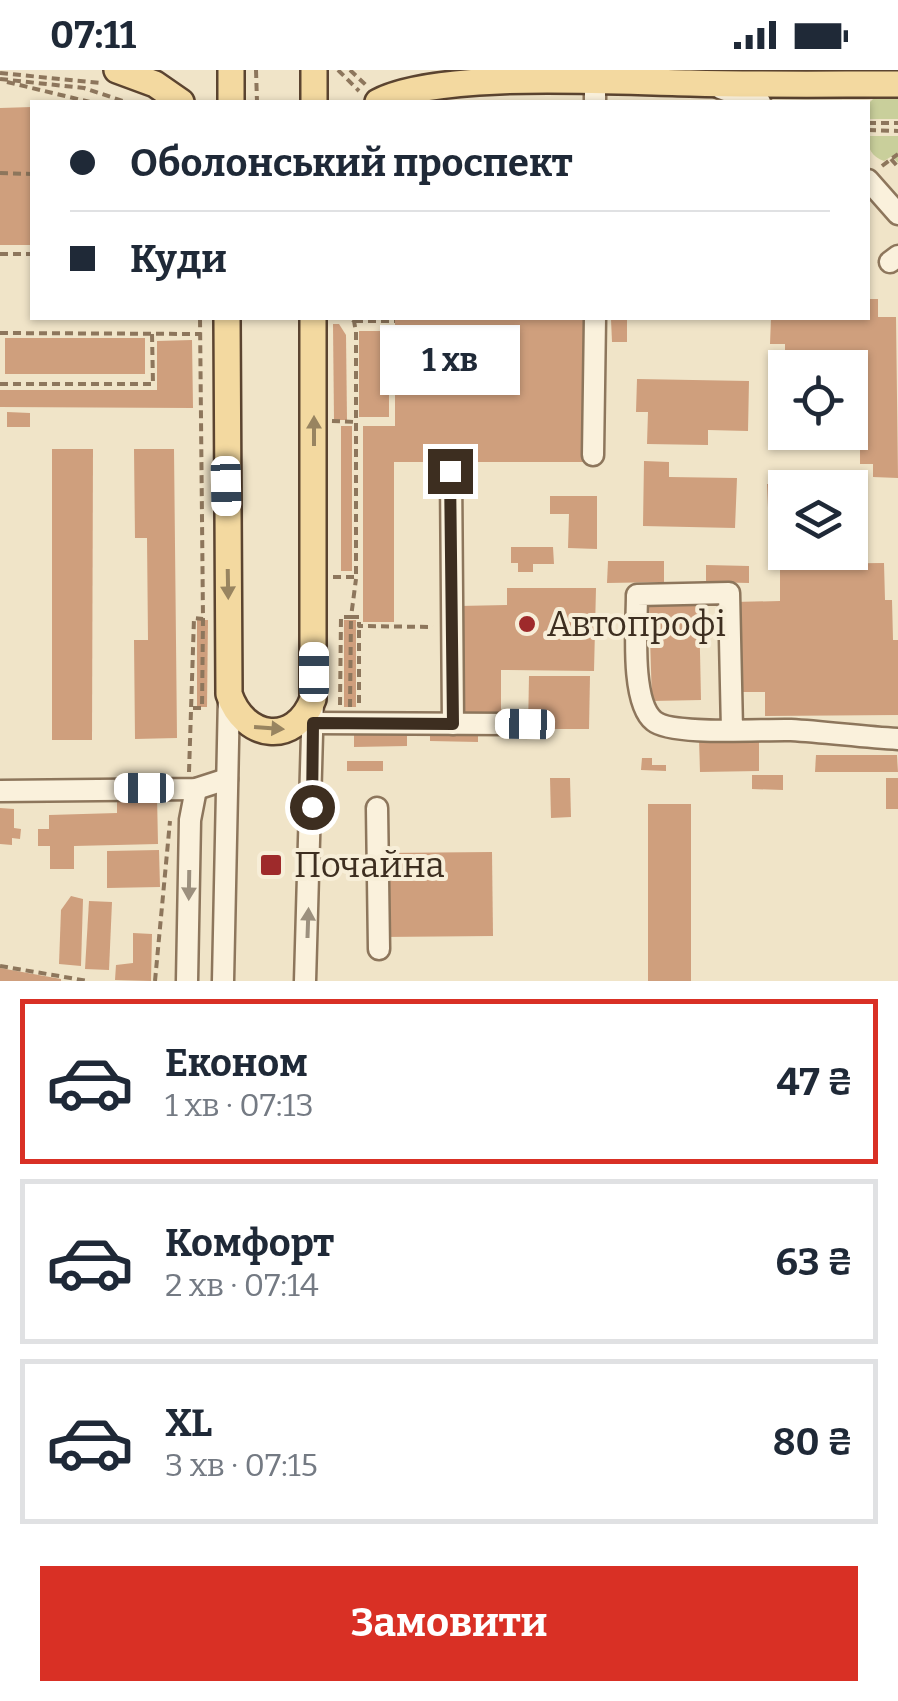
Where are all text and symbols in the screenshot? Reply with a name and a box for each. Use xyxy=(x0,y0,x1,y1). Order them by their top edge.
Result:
text: 07:11 xyxy=(50,12,136,58)
text: Оболонський проспект xyxy=(130,140,573,186)
text: Куди xyxy=(130,236,227,282)
callout: 1 хв xyxy=(380,326,520,396)
text: 1 хв xyxy=(422,341,478,379)
map controls xyxy=(768,350,868,570)
button: locate xyxy=(768,350,868,450)
one-way arrow xyxy=(305,415,321,447)
route end xyxy=(428,449,473,494)
car xyxy=(210,456,242,516)
button: layers xyxy=(768,470,868,570)
one-way arrow xyxy=(220,569,236,601)
place label: Автопрофі xyxy=(547,603,726,645)
marker: Автопрофі xyxy=(516,613,538,635)
car xyxy=(299,642,329,702)
car xyxy=(495,708,555,740)
one-way arrow xyxy=(254,720,286,736)
car xyxy=(114,773,174,803)
route start xyxy=(290,785,335,830)
place label: Почайна xyxy=(294,844,445,886)
marker: Почайна xyxy=(258,852,284,878)
one-way arrow xyxy=(180,869,196,901)
one-way arrow xyxy=(300,907,316,939)
icon: car xyxy=(45,1037,135,1127)
text: Економ xyxy=(165,1040,308,1086)
text: 47 ₴ xyxy=(776,1059,853,1105)
text: 1 хв · 07:13 xyxy=(165,1086,314,1124)
icon: car xyxy=(45,1217,135,1307)
text: Комфорт xyxy=(165,1220,334,1266)
text: 63 ₴ xyxy=(776,1239,853,1285)
text: 2 хв · 07:14 xyxy=(165,1266,319,1304)
icon: car xyxy=(45,1397,135,1487)
text: XL xyxy=(165,1400,212,1446)
text: 80 ₴ xyxy=(773,1419,853,1465)
text: 3 хв · 07:15 xyxy=(165,1446,318,1484)
button: Замовити xyxy=(40,1566,858,1681)

